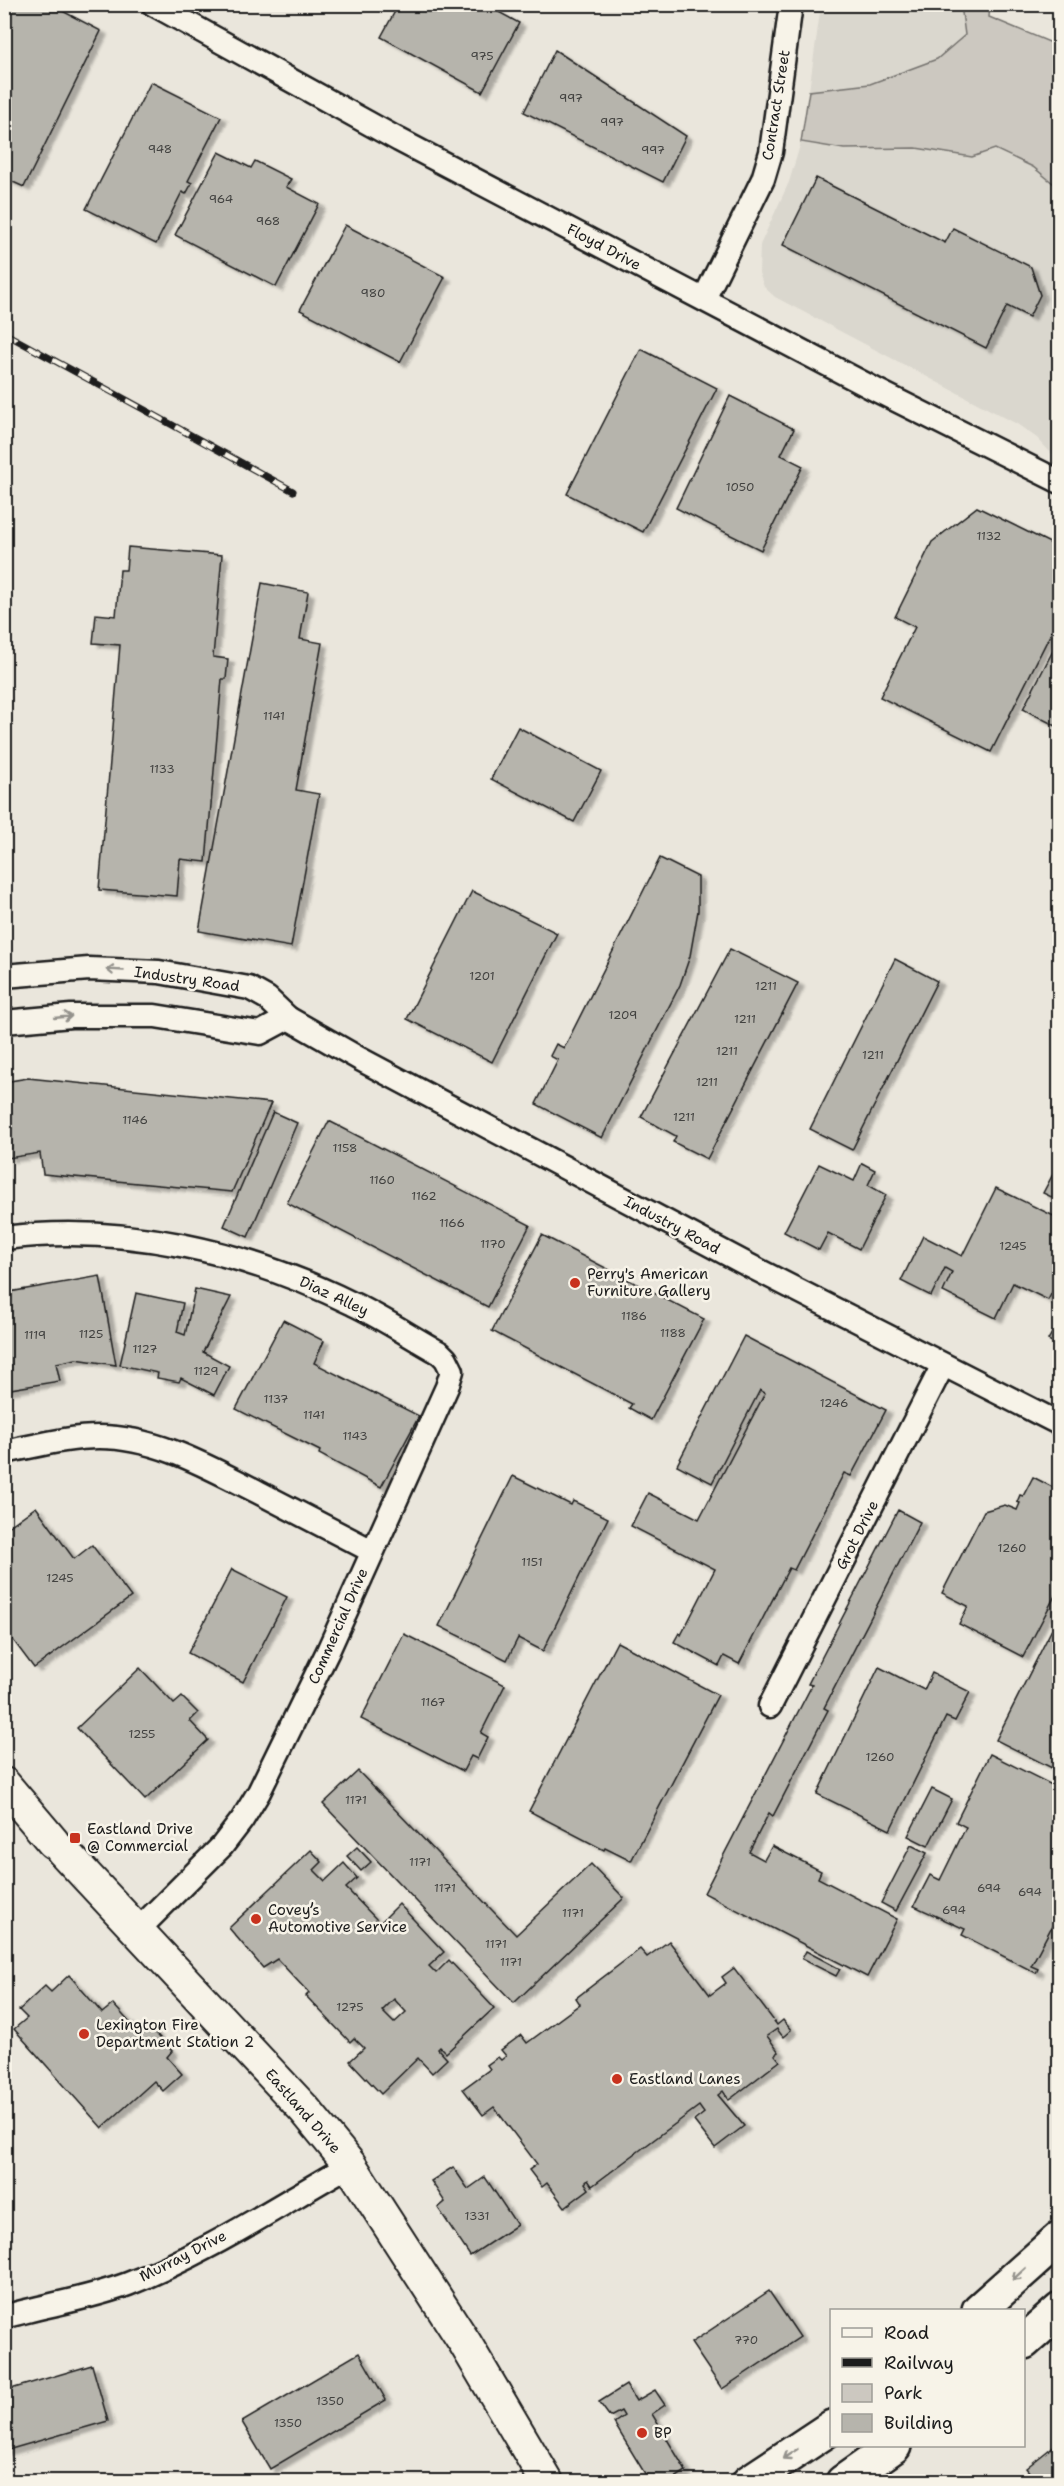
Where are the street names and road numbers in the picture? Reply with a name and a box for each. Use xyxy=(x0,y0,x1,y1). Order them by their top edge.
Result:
street label: Contract Street xyxy=(757,48,795,162)
street label: Floyd Drive xyxy=(563,219,645,275)
street label: Industry Road xyxy=(133,962,242,996)
street label: Industry Road xyxy=(620,1191,724,1259)
street label: Diaz Alley xyxy=(296,1271,372,1321)
street label: Grot Drive xyxy=(831,1497,883,1573)
street label: Commercial Drive xyxy=(303,1565,373,1687)
street label: Eastland Drive xyxy=(261,2064,345,2158)
street label: Murray Drive xyxy=(136,2225,230,2287)

